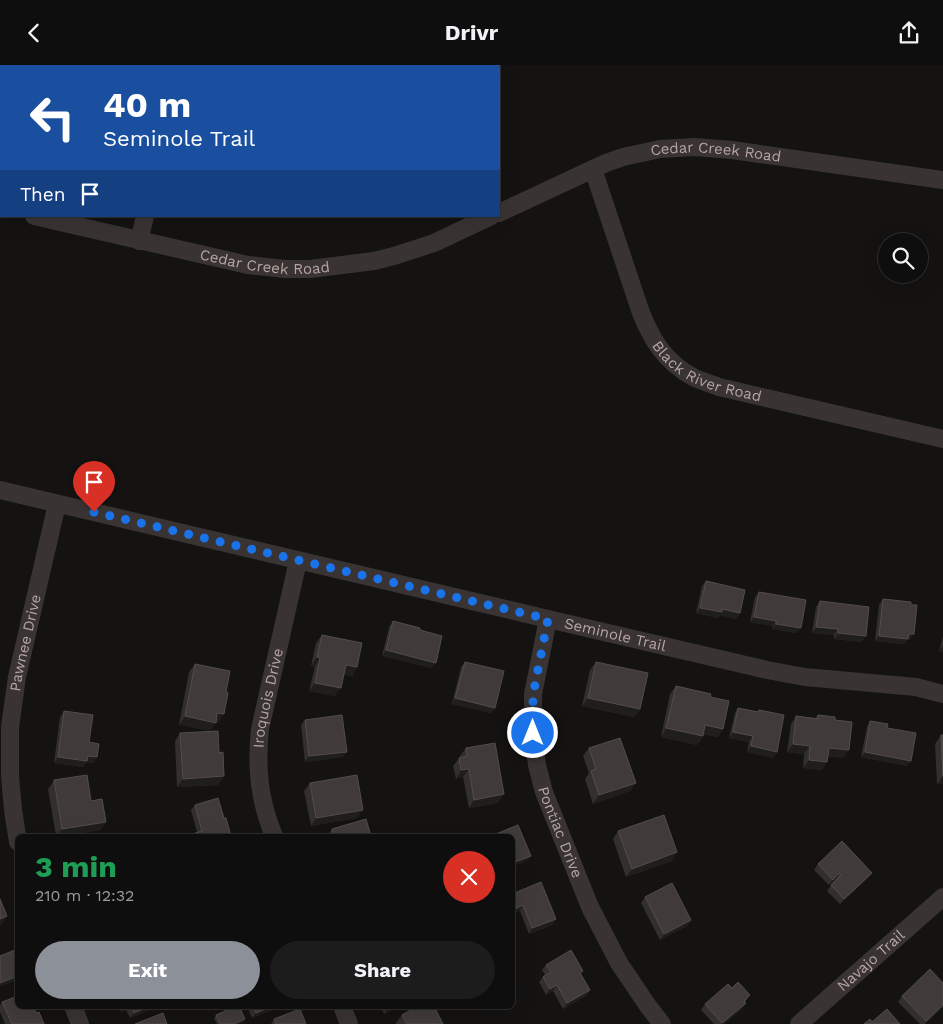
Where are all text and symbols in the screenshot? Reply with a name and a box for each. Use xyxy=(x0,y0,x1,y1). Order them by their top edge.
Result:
icon: back xyxy=(20,19,48,47)
icon: share xyxy=(895,19,923,47)
text: Drivr xyxy=(445,20,498,45)
text: 40 m xyxy=(103,84,191,126)
icon: left xyxy=(20,85,85,150)
text: Seminole Trail xyxy=(103,126,255,151)
street label: Cedar Creek Road xyxy=(649,138,782,166)
icon: arrive xyxy=(76,180,104,208)
text: Then xyxy=(20,183,66,206)
map controls xyxy=(878,233,928,283)
button: search xyxy=(878,233,928,283)
street label: Cedar Creek Road xyxy=(198,245,331,278)
street label: Black River Road xyxy=(648,337,763,406)
pin xyxy=(73,461,115,512)
icon: arrive xyxy=(80,468,108,496)
street label: Pawnee Drive xyxy=(6,593,45,693)
street label: Seminole Trail xyxy=(563,614,668,655)
street label: Iroquois Drive xyxy=(250,647,287,748)
position arrow xyxy=(506,706,558,758)
street label: Pontiac Drive xyxy=(534,785,586,881)
text: 3 min xyxy=(35,849,117,884)
button: close xyxy=(443,851,495,903)
text: 210 m · 12:32 xyxy=(35,886,134,905)
street label: Navajo Trail xyxy=(834,926,909,995)
button: Exit xyxy=(35,941,260,999)
button: Share xyxy=(270,941,495,999)

